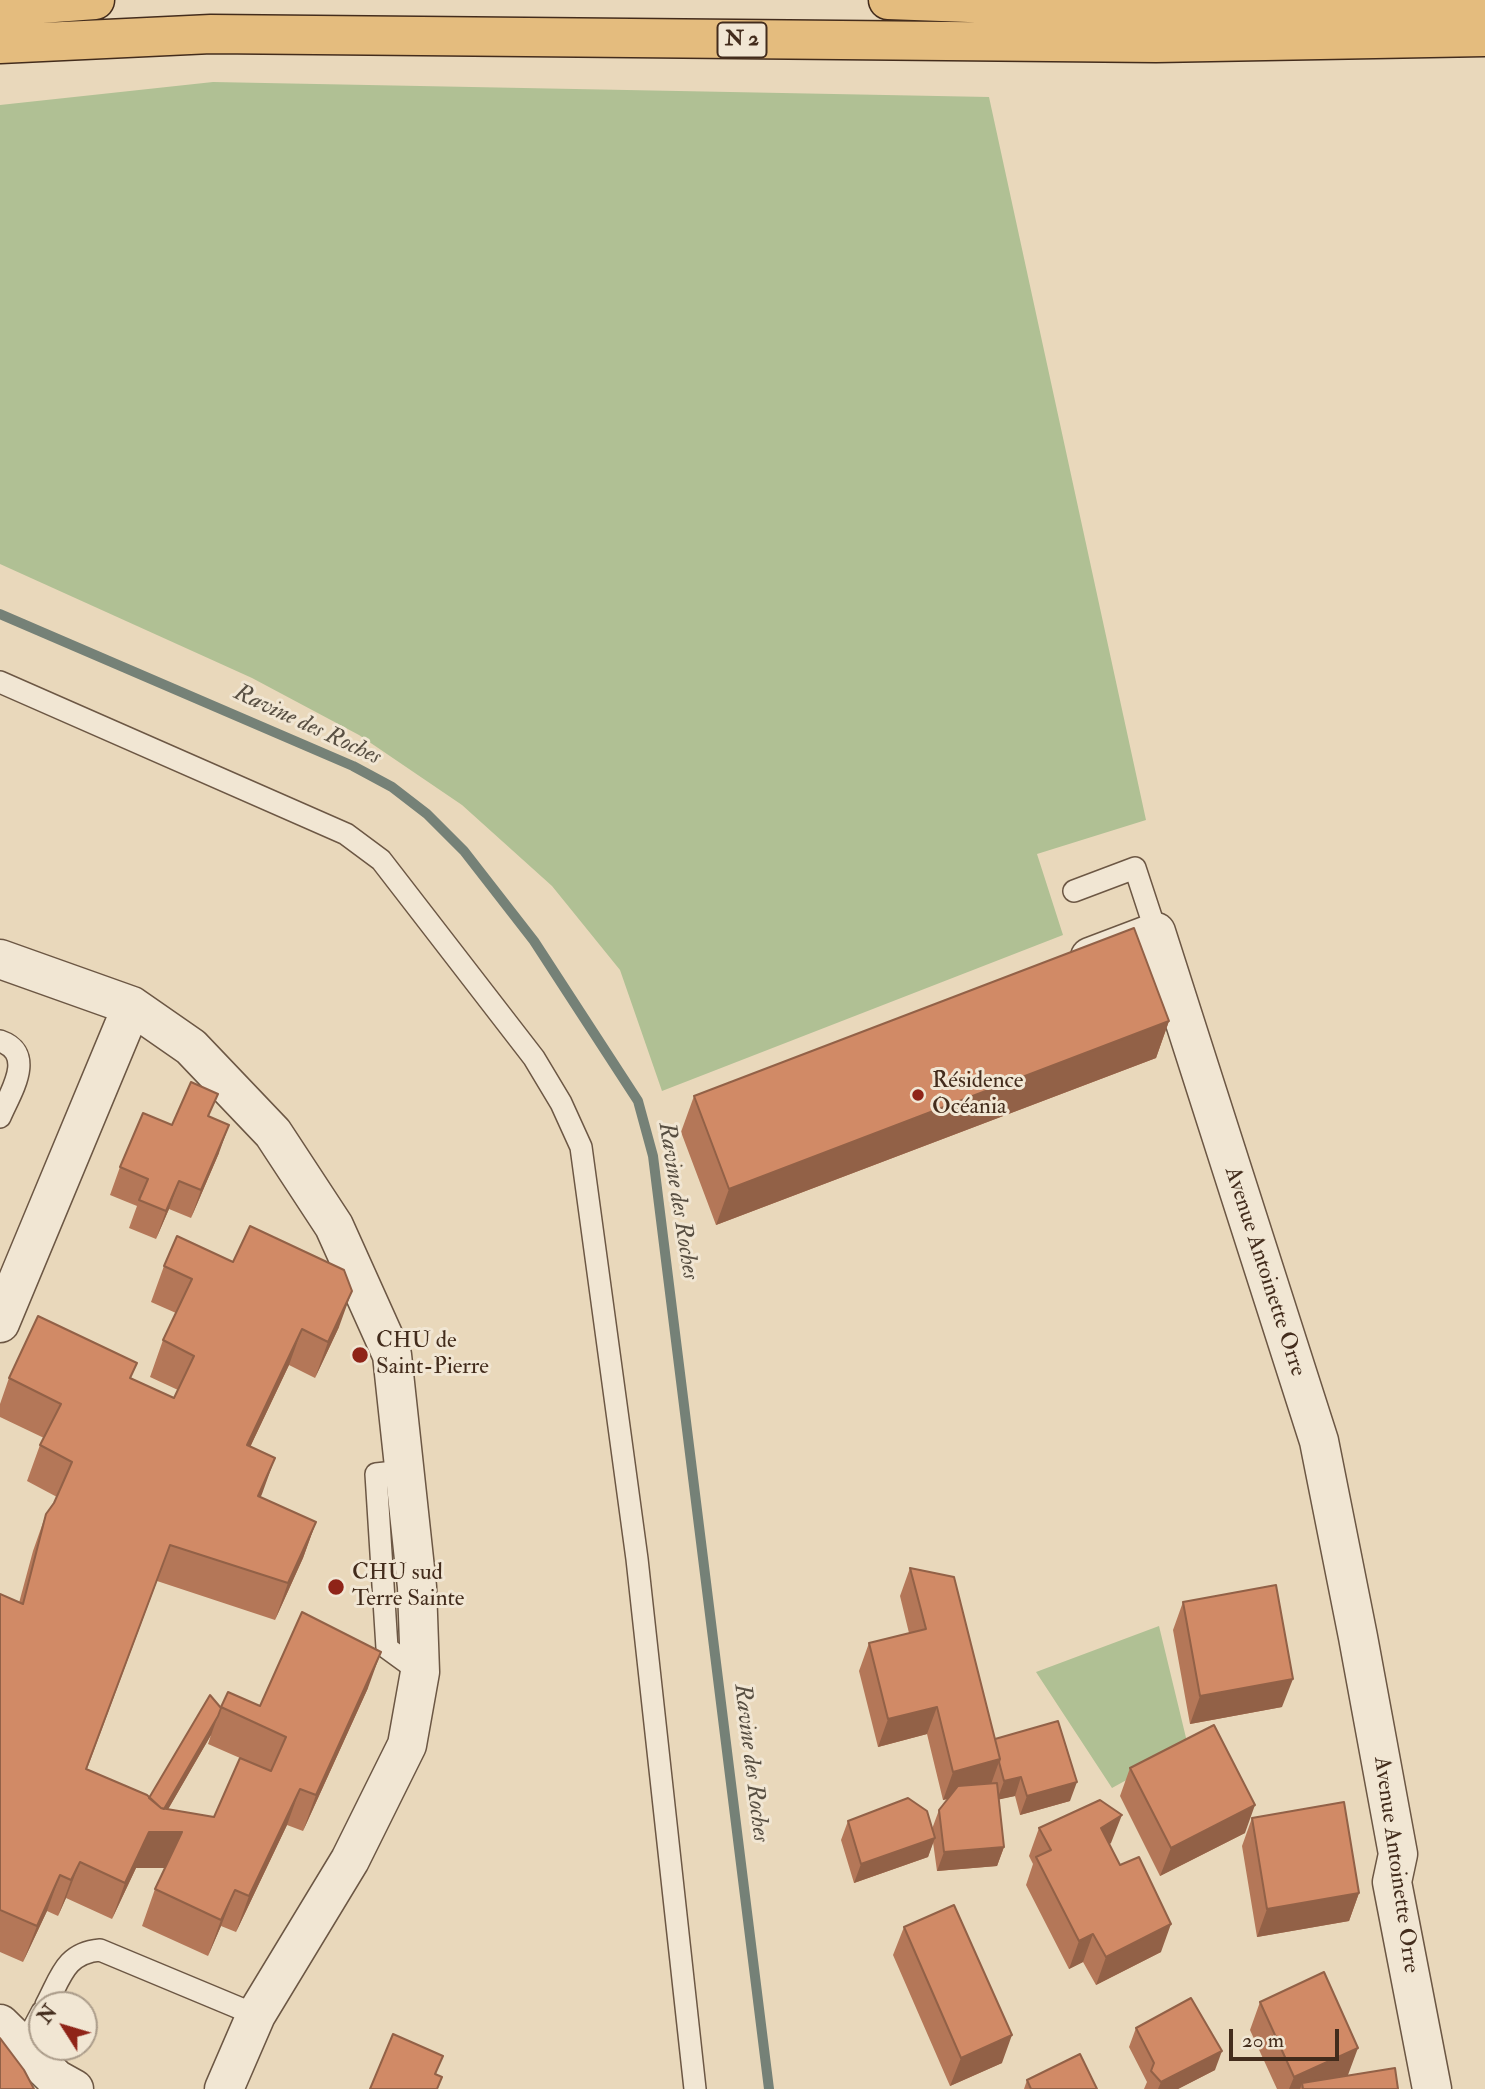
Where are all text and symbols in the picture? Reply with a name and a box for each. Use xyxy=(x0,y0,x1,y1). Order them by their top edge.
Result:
road number: N 2 xyxy=(718,22,766,58)
water label: Ravine des Roches xyxy=(229,679,385,773)
place label: Résidence Océania xyxy=(932,1068,1023,1122)
marker: Résidence Océania xyxy=(910,1087,926,1103)
water label: Ravine des Roches xyxy=(650,1120,704,1282)
street label: Avenue Antoinette Orre xyxy=(1217,1164,1311,1380)
place label: CHU de Saint-Pierre xyxy=(376,1328,489,1382)
marker: CHU de Saint-Pierre xyxy=(350,1345,370,1365)
place label: CHU sud Terre Sainte xyxy=(352,1560,464,1614)
marker: CHU sud Terre Sainte xyxy=(326,1577,346,1597)
water label: Ravine des Roches xyxy=(726,1682,774,1844)
street label: Avenue Antoinette Orre xyxy=(1366,1755,1424,1975)
north arrow xyxy=(28,1991,98,2061)
text: N xyxy=(33,2001,63,2029)
scale bar xyxy=(1233,2016,1343,2060)
text: 20 m xyxy=(1242,2027,1284,2054)

